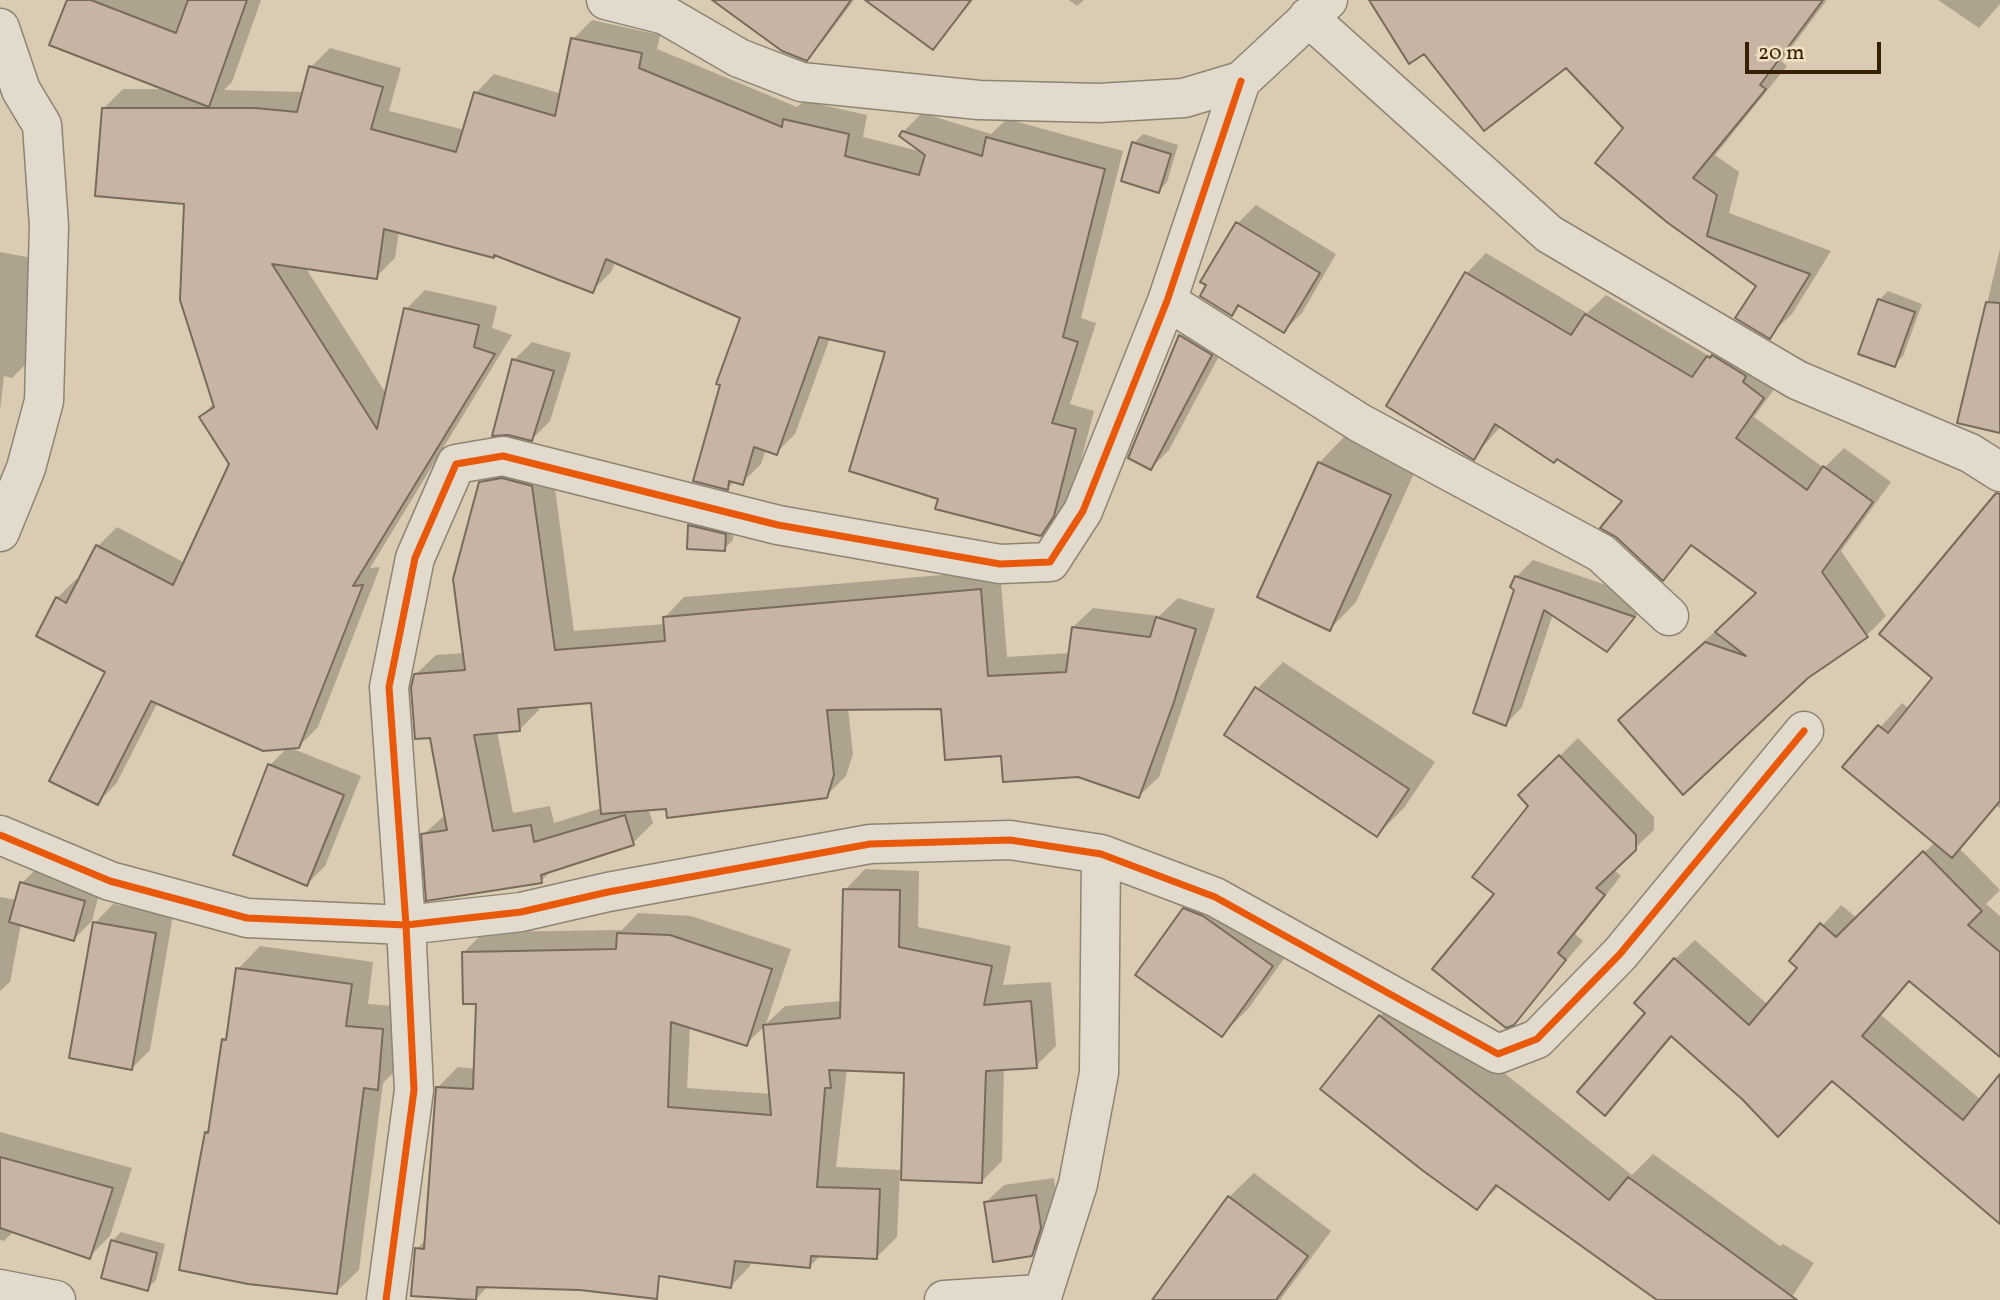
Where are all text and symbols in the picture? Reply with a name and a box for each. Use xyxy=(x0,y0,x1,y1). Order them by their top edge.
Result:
scale bar xyxy=(1748,28,1884,72)
text: 20 m xyxy=(1758,39,1804,68)

